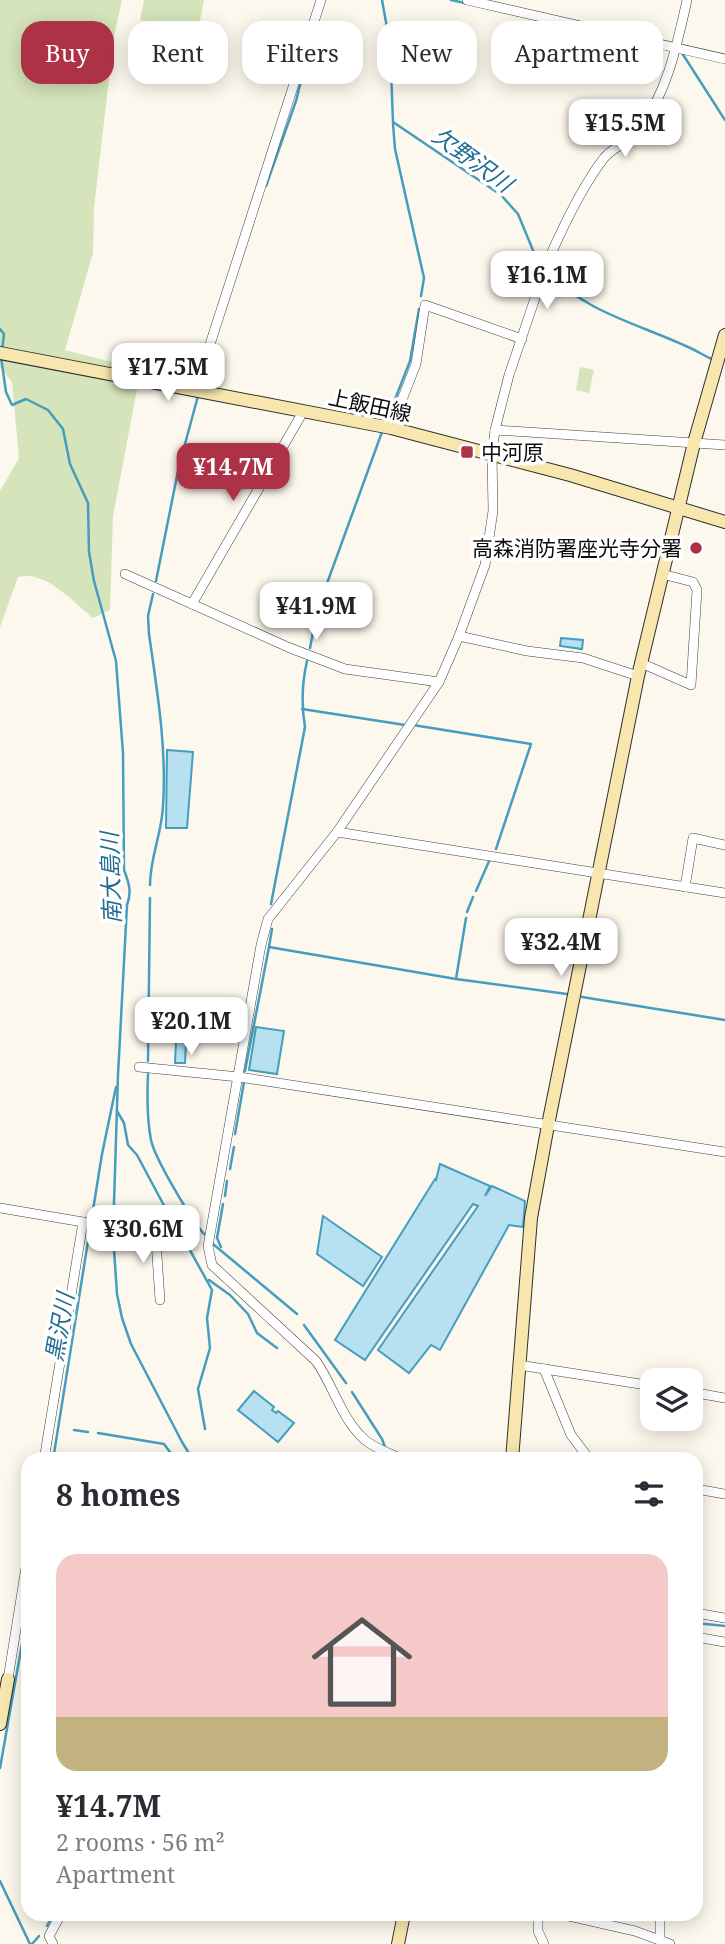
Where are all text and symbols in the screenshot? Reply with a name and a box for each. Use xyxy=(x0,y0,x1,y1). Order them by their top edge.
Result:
chip: Buy xyxy=(21,21,114,84)
chip: Rent xyxy=(128,21,228,84)
chip: Filters xyxy=(242,21,363,84)
chip: New xyxy=(377,21,477,84)
chip: Apartment xyxy=(491,21,663,84)
pin: ¥15.5M xyxy=(568,100,682,159)
text: ¥15.5M xyxy=(585,106,665,138)
water label: 欠野沢川 xyxy=(426,119,522,201)
pin: ¥16.1M xyxy=(490,252,604,311)
text: ¥16.1M xyxy=(507,258,587,290)
pin: ¥17.5M xyxy=(111,344,225,403)
text: ¥17.5M xyxy=(128,350,208,382)
street label: 上飯田線 xyxy=(326,383,414,427)
place label: 中河原 xyxy=(481,438,544,466)
pin: ¥14.7M xyxy=(176,444,290,503)
marker: 中河原 xyxy=(459,444,475,460)
text: ¥14.7M xyxy=(193,450,273,482)
place label: 高森消防署座光寺分署 xyxy=(472,534,682,562)
marker: 高森消防署座光寺分署 xyxy=(688,540,704,556)
pin: ¥41.9M xyxy=(259,582,373,642)
text: ¥41.9M xyxy=(276,589,356,621)
water label: 南大島川 xyxy=(92,828,128,925)
pin: ¥32.4M xyxy=(504,918,618,978)
text: ¥32.4M xyxy=(521,925,601,957)
pin: ¥20.1M xyxy=(134,998,248,1057)
text: ¥20.1M xyxy=(151,1004,231,1036)
pin: ¥30.6M xyxy=(86,1206,200,1265)
text: ¥30.6M xyxy=(103,1212,183,1244)
water label: 黒沢川 xyxy=(37,1287,81,1364)
map controls xyxy=(640,1368,703,1431)
button: layers xyxy=(640,1368,703,1431)
text: 8 homes xyxy=(56,1474,180,1515)
icon: filters xyxy=(630,1475,668,1513)
icon: home xyxy=(299,1599,425,1725)
text: ¥14.7M xyxy=(56,1785,161,1826)
text: 2 rooms · 56 m² xyxy=(56,1826,225,1858)
text: Apartment xyxy=(56,1858,175,1890)

